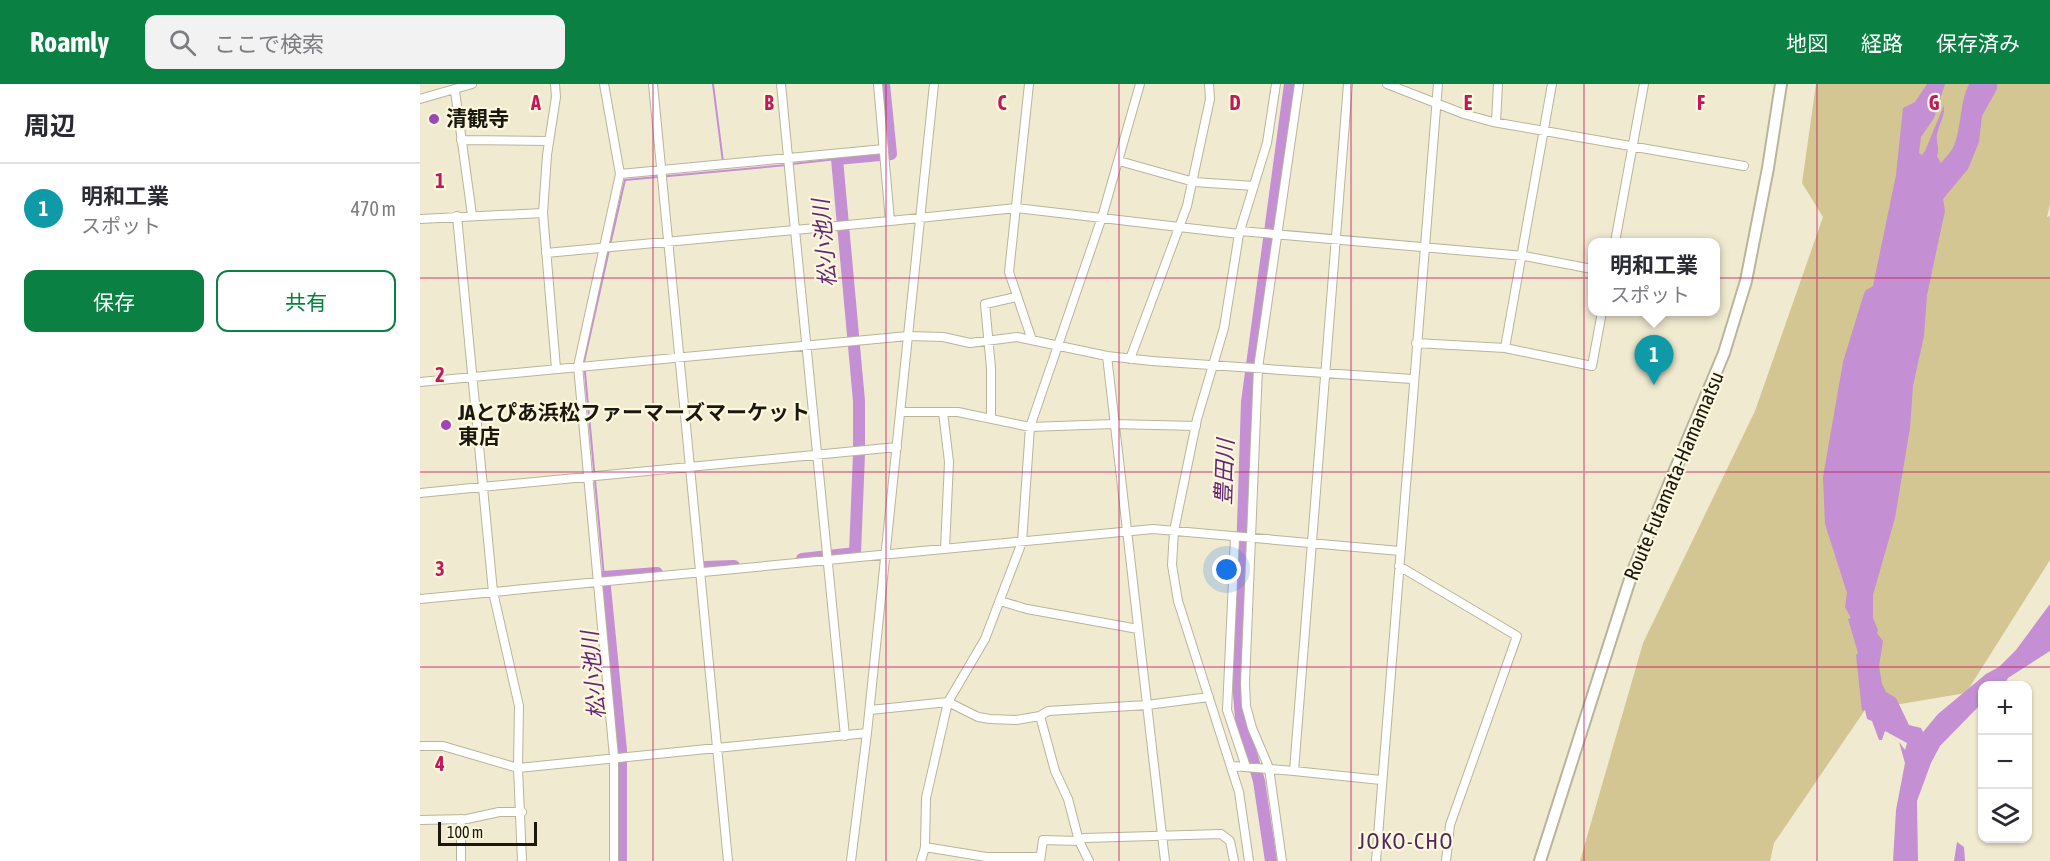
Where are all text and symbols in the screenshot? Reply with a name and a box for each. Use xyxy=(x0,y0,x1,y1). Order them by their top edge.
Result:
search box xyxy=(145,15,565,69)
text: Roamly xyxy=(30,26,109,58)
icon: search xyxy=(166,26,199,59)
text: ここで検索 xyxy=(214,31,324,57)
text: 地図 xyxy=(1786,31,1828,55)
text: 経路 xyxy=(1861,31,1903,55)
text: 保存済み xyxy=(1936,31,2020,55)
text: A xyxy=(530,91,541,114)
text: B xyxy=(764,91,774,114)
text: C xyxy=(998,91,1007,114)
text: D xyxy=(1229,91,1241,114)
text: E xyxy=(1464,91,1473,114)
text: F xyxy=(1697,91,1705,114)
text: G xyxy=(1929,91,1940,114)
place label: 清観寺 xyxy=(446,106,509,130)
text: 周辺 xyxy=(24,111,76,141)
marker: 清観寺 xyxy=(427,112,441,126)
text: 1 xyxy=(435,169,445,192)
text: 明和工業 xyxy=(81,183,169,209)
water label: 松小池川 xyxy=(807,196,841,288)
text: 1 xyxy=(39,197,48,220)
text: 470 m xyxy=(351,197,396,220)
text: スポット xyxy=(81,214,161,237)
popup xyxy=(1588,238,1720,316)
text: 明和工業 xyxy=(1610,252,1698,278)
button: 保存 xyxy=(24,270,204,332)
button: 共有 xyxy=(216,270,396,332)
text: スポット xyxy=(1610,283,1690,306)
pin: 1 xyxy=(1634,336,1674,385)
text: 2 xyxy=(435,363,445,386)
street label: Route Futamata-Hamamatsu xyxy=(1618,368,1728,584)
place label: JAとぴあ浜松ファーマーズマーケット 東店 xyxy=(457,400,810,448)
marker: JAとぴあ浜松ファーマーズマーケット 東店 xyxy=(439,418,453,432)
water label: 豊田川 xyxy=(1210,437,1238,505)
your location xyxy=(1212,555,1241,584)
text: 3 xyxy=(435,557,445,580)
water label: 松小池川 xyxy=(576,628,610,720)
map controls xyxy=(1978,681,2032,843)
button: + xyxy=(1978,681,2032,735)
button: − xyxy=(1978,735,2032,789)
text: 4 xyxy=(434,752,445,775)
button: layers xyxy=(1978,789,2032,843)
scale bar xyxy=(438,819,537,846)
text: 100 m xyxy=(447,823,483,841)
district label: JOKO-CHO xyxy=(1358,828,1454,854)

